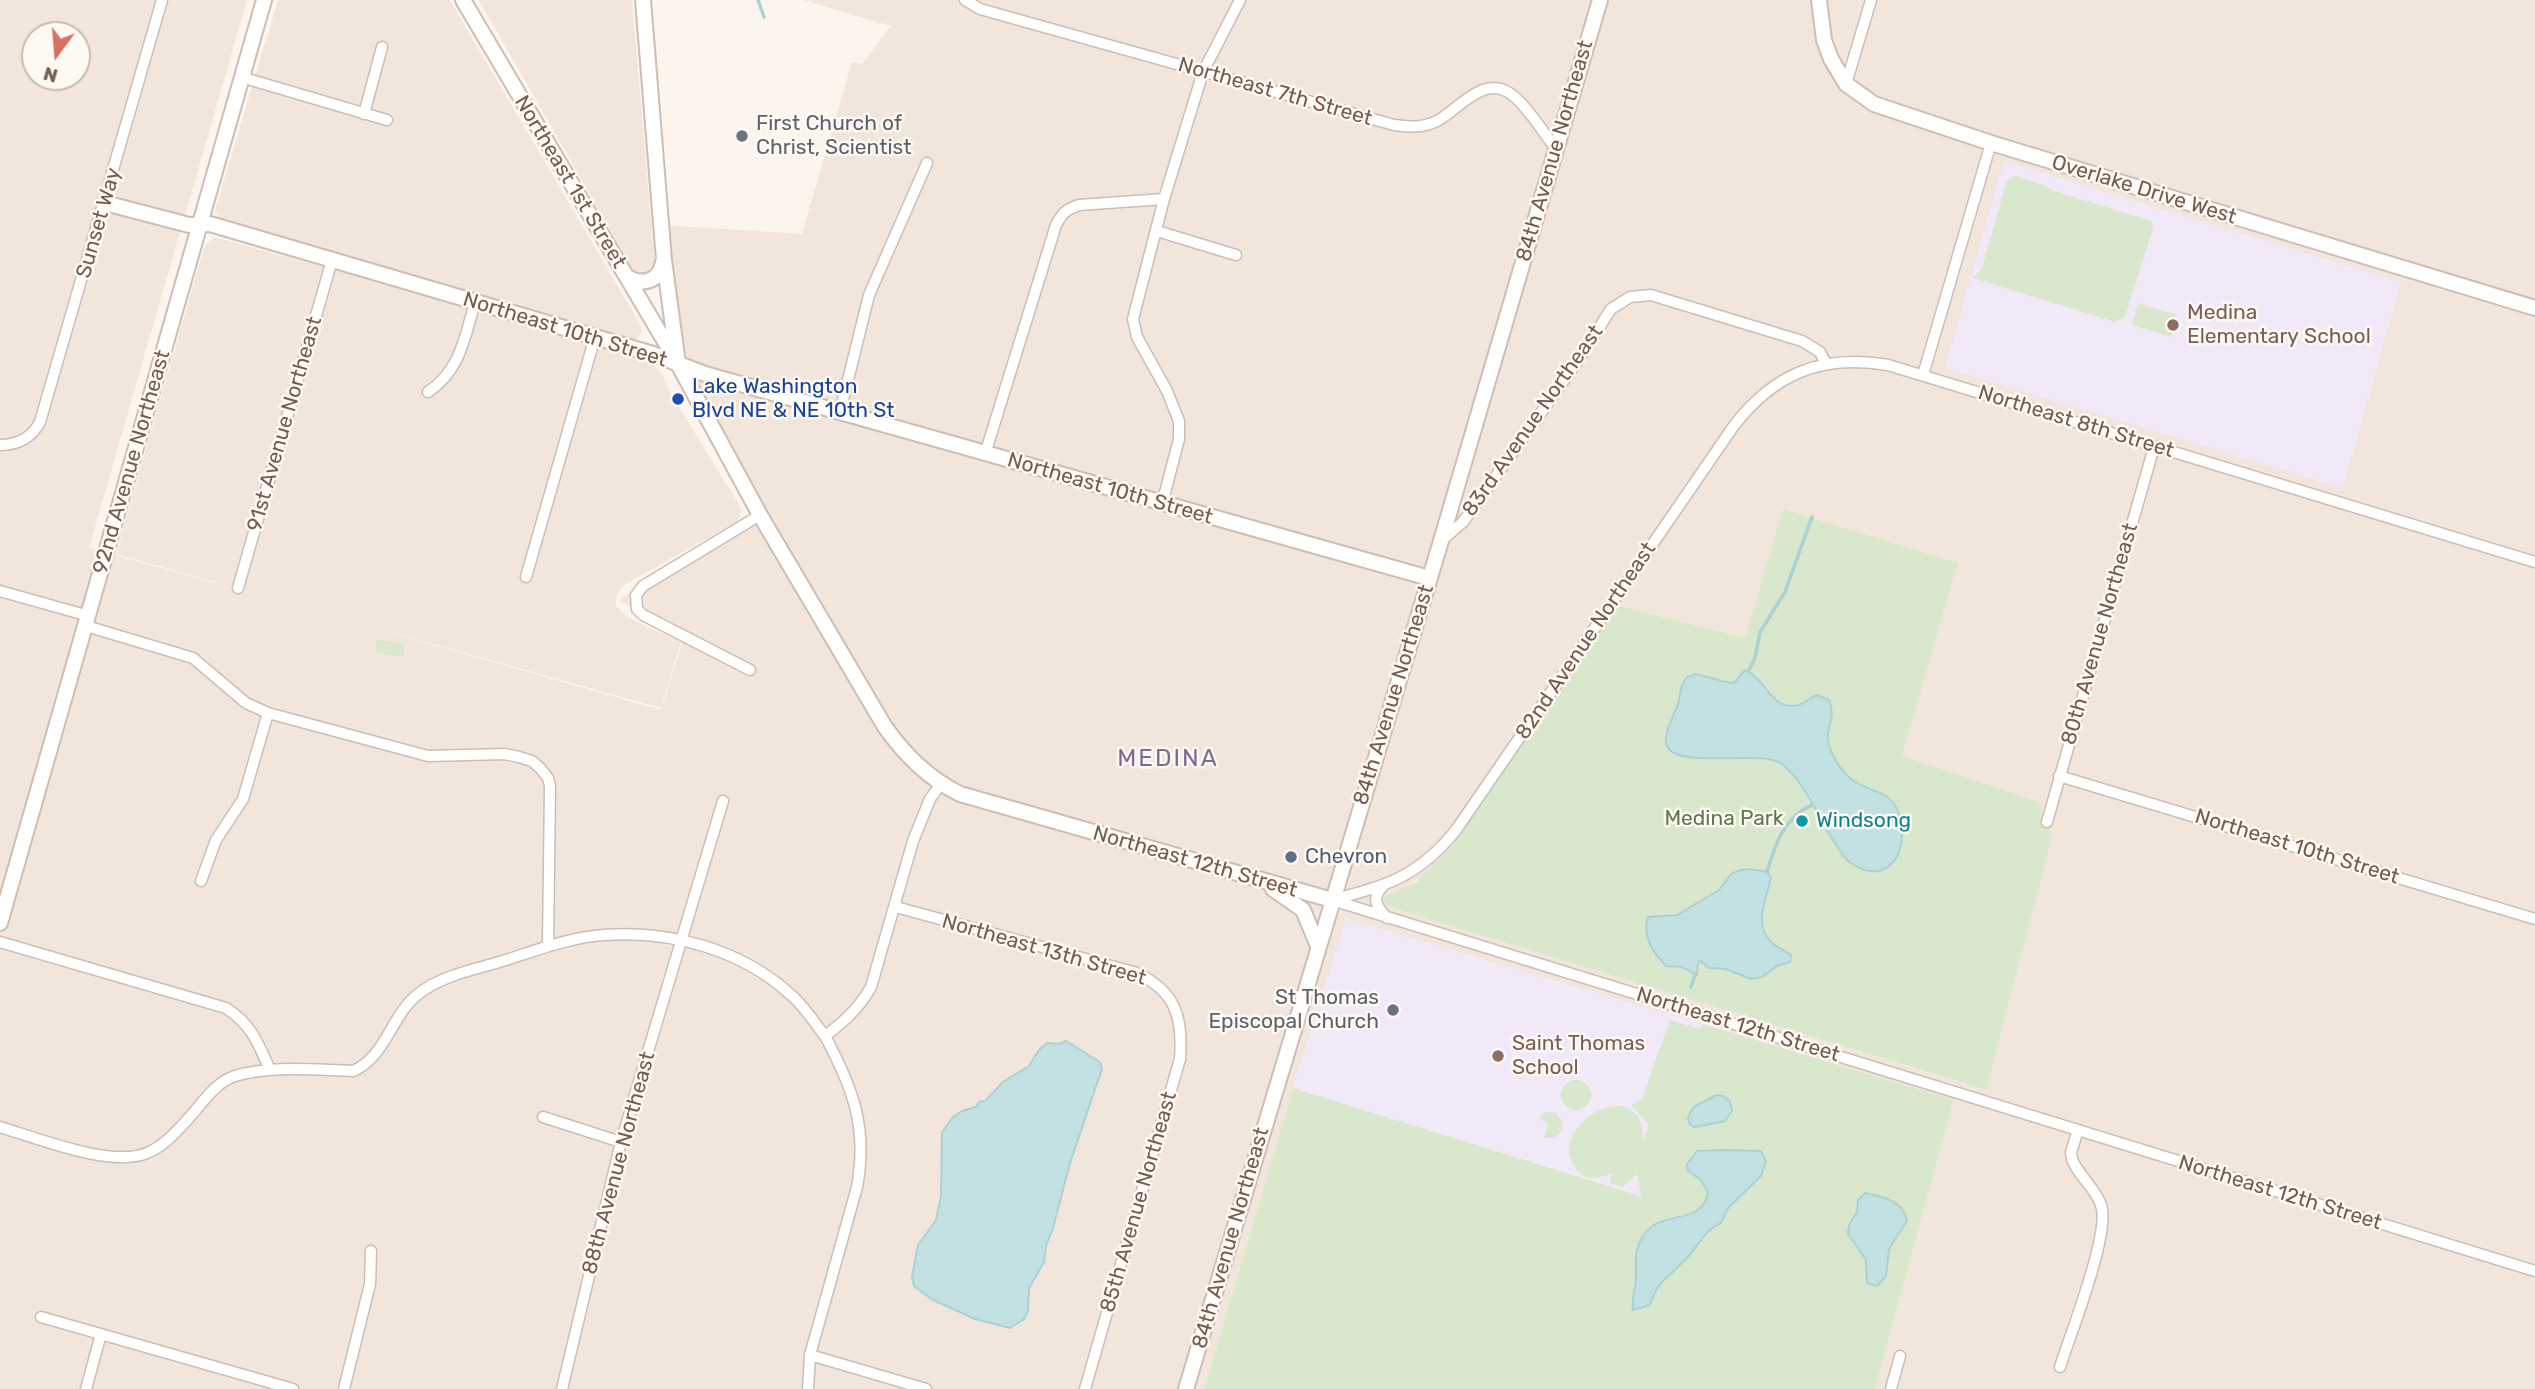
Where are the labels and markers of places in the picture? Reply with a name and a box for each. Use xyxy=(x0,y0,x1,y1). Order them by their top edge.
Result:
place label: First Church of Christ, Scientist xyxy=(756,111,911,161)
marker: First Church of Christ, Scientist xyxy=(734,128,750,144)
place label: Medina Elementary School xyxy=(2187,300,2371,350)
marker: Medina Elementary School xyxy=(2165,317,2181,333)
place label: Lake Washington Blvd NE & NE 10th St xyxy=(692,374,894,424)
marker: Lake Washington Blvd NE & NE 10th St xyxy=(670,391,686,407)
place label: Windsong xyxy=(1816,808,1911,834)
marker: Windsong xyxy=(1794,813,1810,829)
place label: Chevron xyxy=(1305,844,1387,870)
marker: Chevron xyxy=(1283,849,1299,865)
place label: St Thomas Episcopal Church xyxy=(1208,985,1379,1035)
marker: St Thomas Episcopal Church xyxy=(1385,1002,1401,1018)
place label: Saint Thomas School xyxy=(1512,1031,1645,1081)
marker: Saint Thomas School xyxy=(1490,1048,1506,1064)

